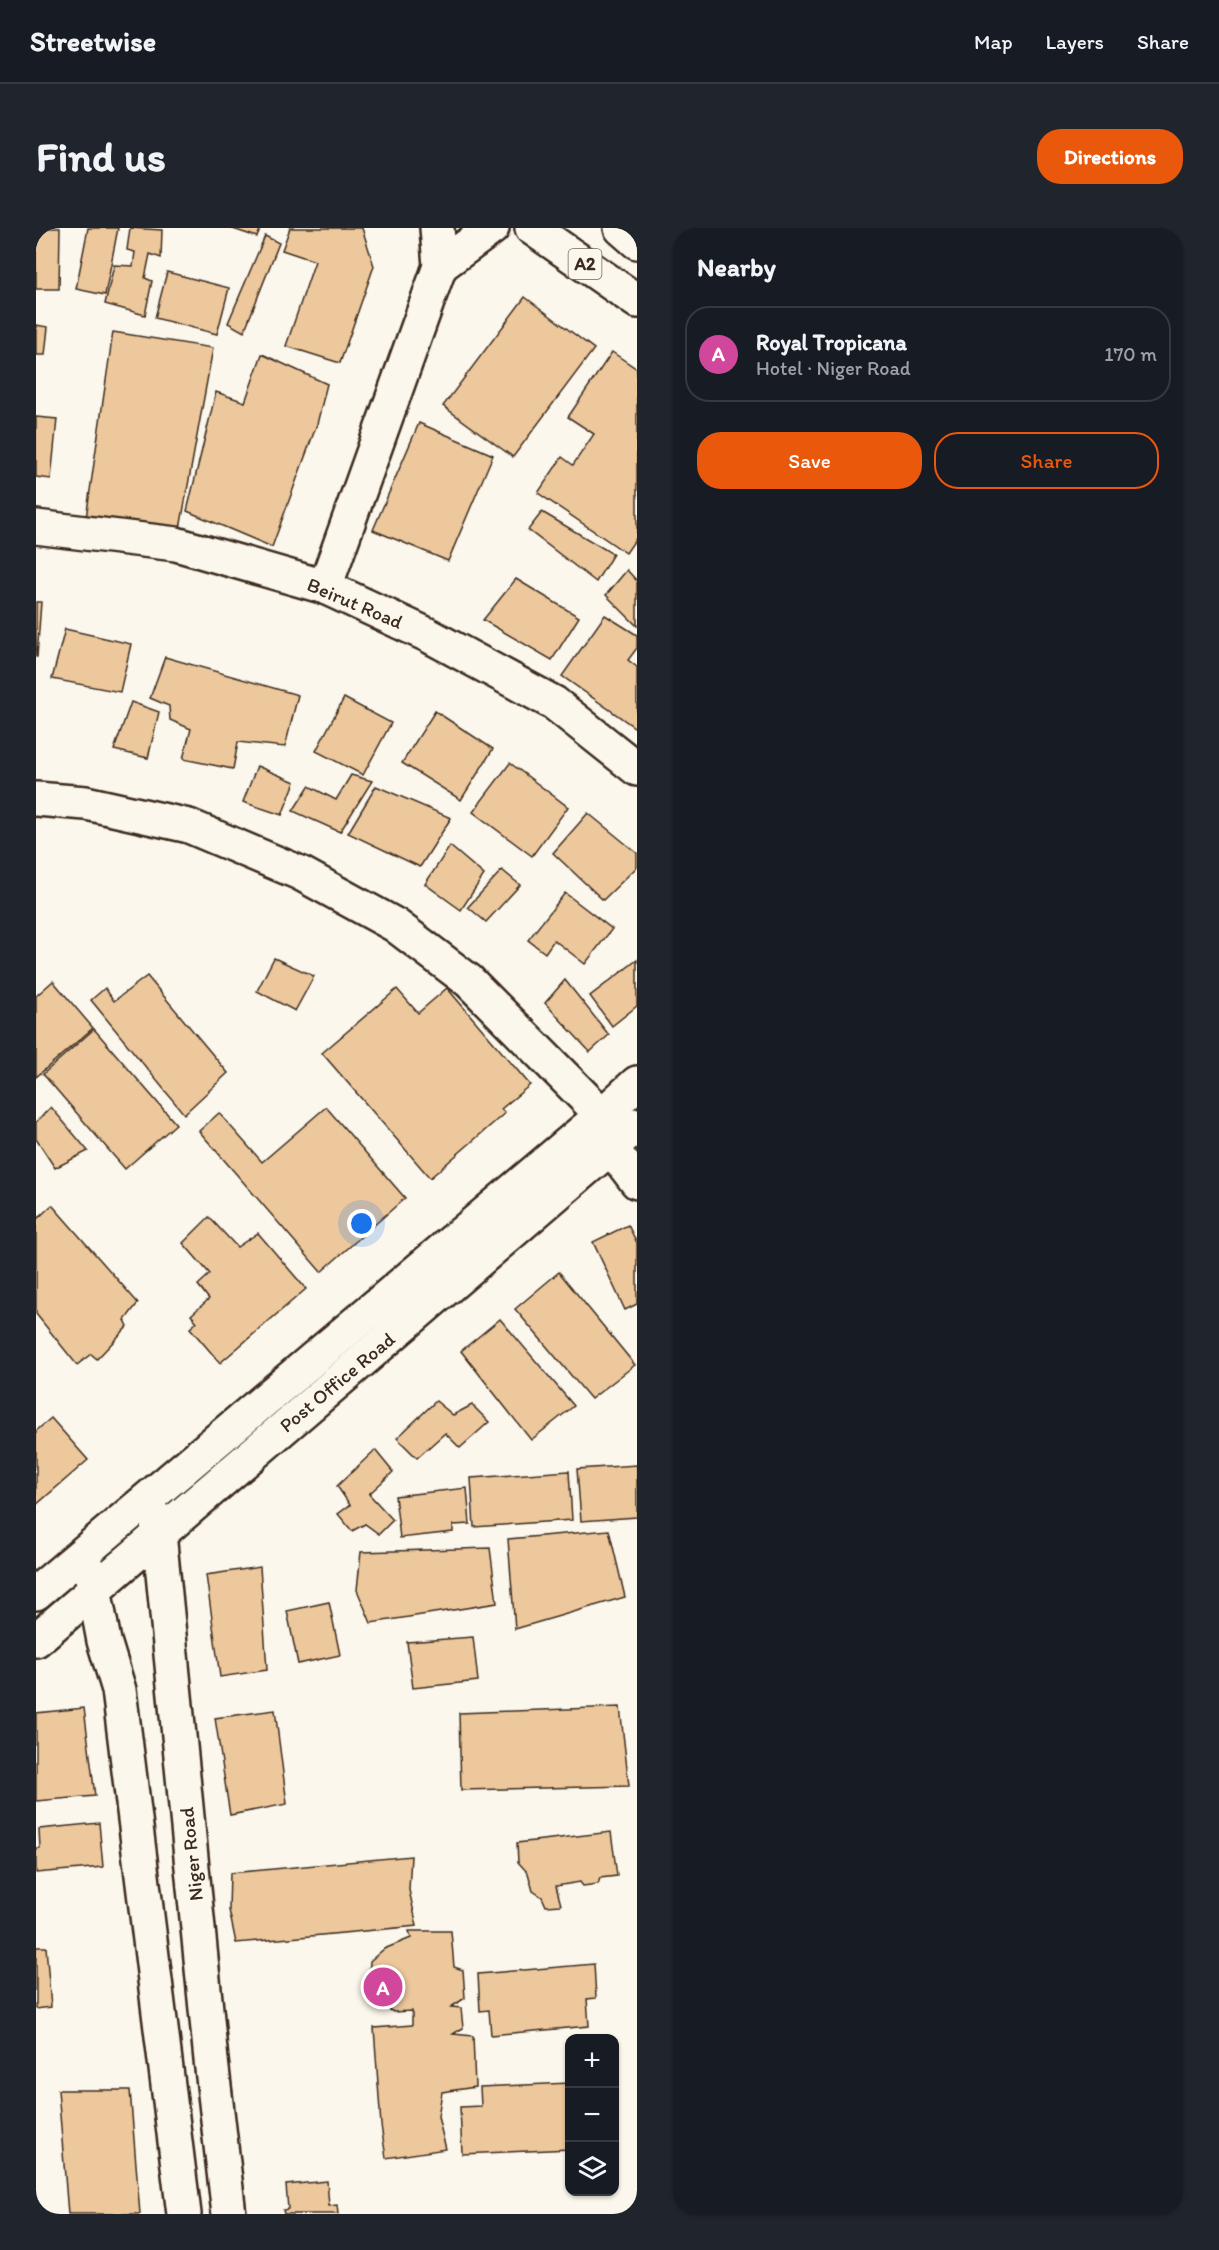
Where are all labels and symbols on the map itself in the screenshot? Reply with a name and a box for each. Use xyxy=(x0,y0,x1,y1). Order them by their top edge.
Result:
road number: A2 xyxy=(568,249,602,279)
street label: Beirut Road xyxy=(304,572,407,634)
your location xyxy=(347,1209,376,1238)
street label: Post Office Road xyxy=(274,1327,400,1437)
street label: Niger Road xyxy=(174,1806,208,1902)
pin: A xyxy=(364,1964,402,2010)

